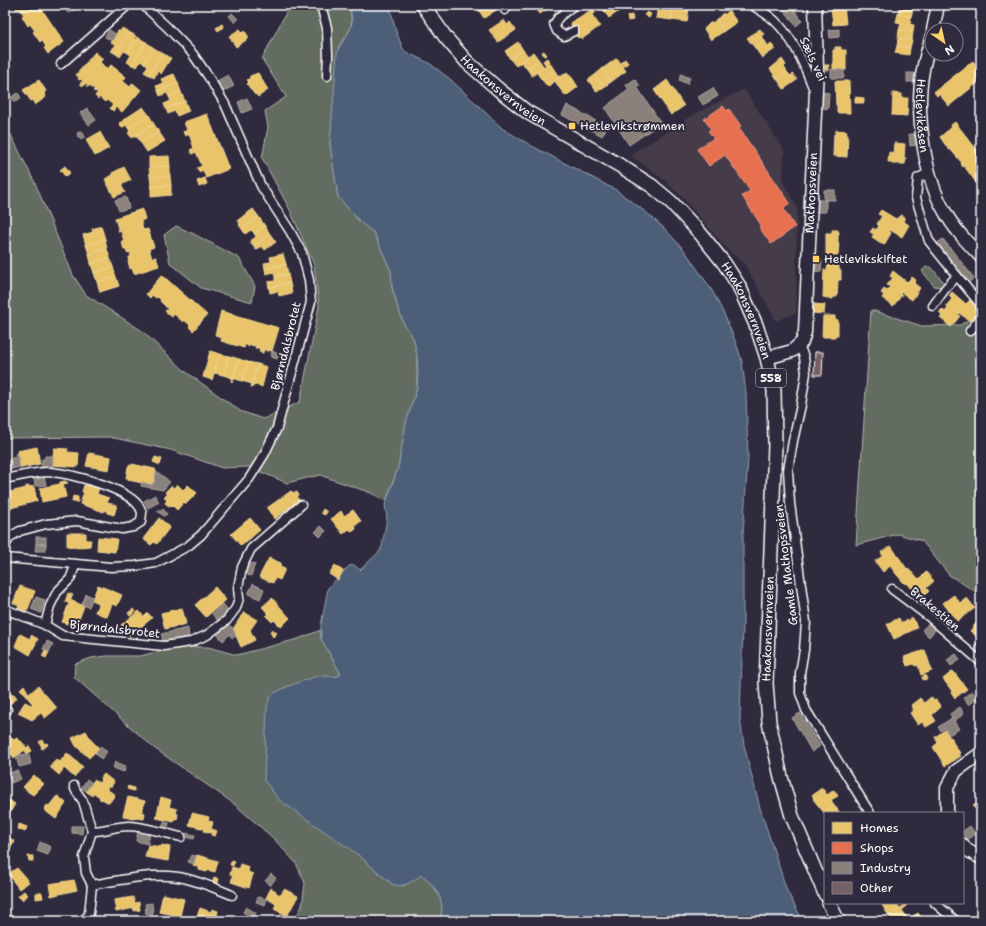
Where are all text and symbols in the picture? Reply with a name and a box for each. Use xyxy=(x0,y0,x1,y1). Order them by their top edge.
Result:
north arrow xyxy=(924,22,964,62)
street label: Sæls vei xyxy=(796,34,830,84)
text: N xyxy=(941,41,957,59)
street label: Haakonsvernveien xyxy=(456,52,549,129)
street label: Hetlevikåsen xyxy=(912,78,933,154)
place label: Hetlevikstrømmen xyxy=(580,118,685,134)
marker: Hetlevikstrømmen xyxy=(567,121,577,131)
street label: Mathopsveien xyxy=(801,152,821,234)
place label: Hetlevikskiftet xyxy=(824,251,908,267)
marker: Hetlevikskiftet xyxy=(811,254,821,264)
street label: Haakonsvernveien xyxy=(717,259,775,361)
street label: Bjørndalsbrotet xyxy=(267,300,305,392)
road number: 558 xyxy=(756,369,786,387)
street label: Gamle Mathopsveien xyxy=(771,503,801,627)
street label: Haakonsvernveien xyxy=(758,576,778,682)
street label: Brakestien xyxy=(907,583,963,635)
street label: Bjørndalsbrotet xyxy=(69,616,161,642)
legend xyxy=(824,812,964,904)
text: Homes xyxy=(860,820,899,836)
text: Shops xyxy=(860,840,894,856)
text: Industry xyxy=(860,860,911,876)
text: Other xyxy=(860,880,894,896)

